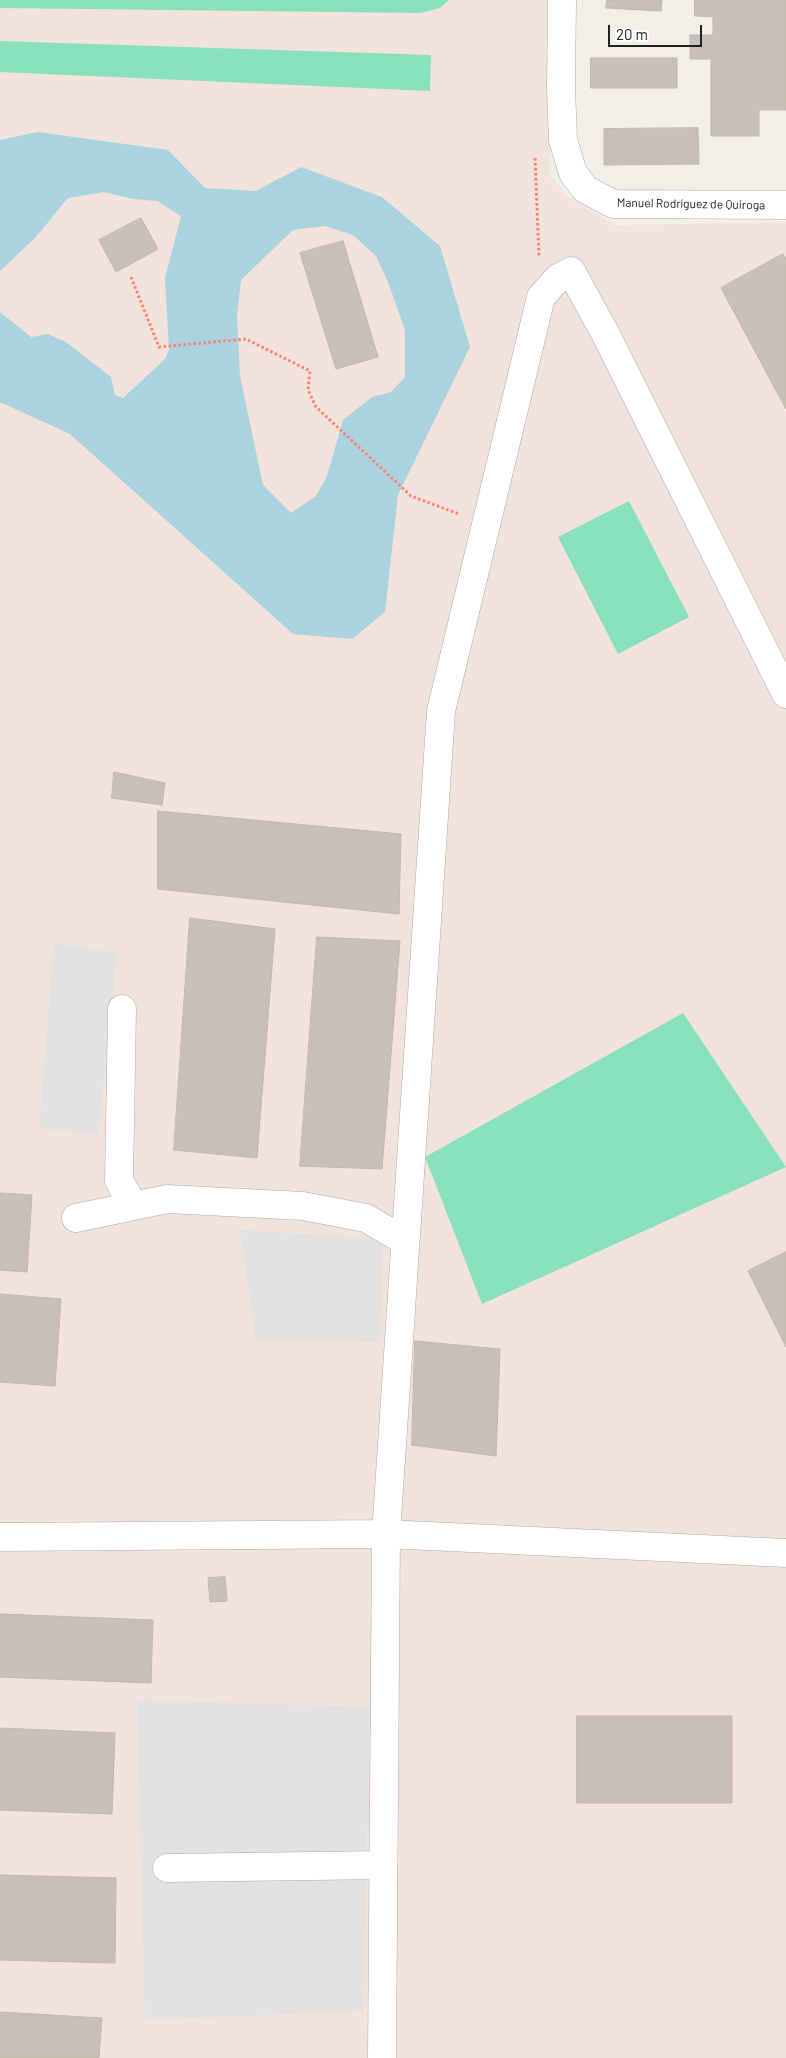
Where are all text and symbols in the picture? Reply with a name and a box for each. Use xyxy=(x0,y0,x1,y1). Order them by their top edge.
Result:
scale bar xyxy=(611,15,705,47)
text: 20 m xyxy=(616,25,648,43)
street label: Manuel Rodríguez de Quiroga xyxy=(617,196,765,212)

